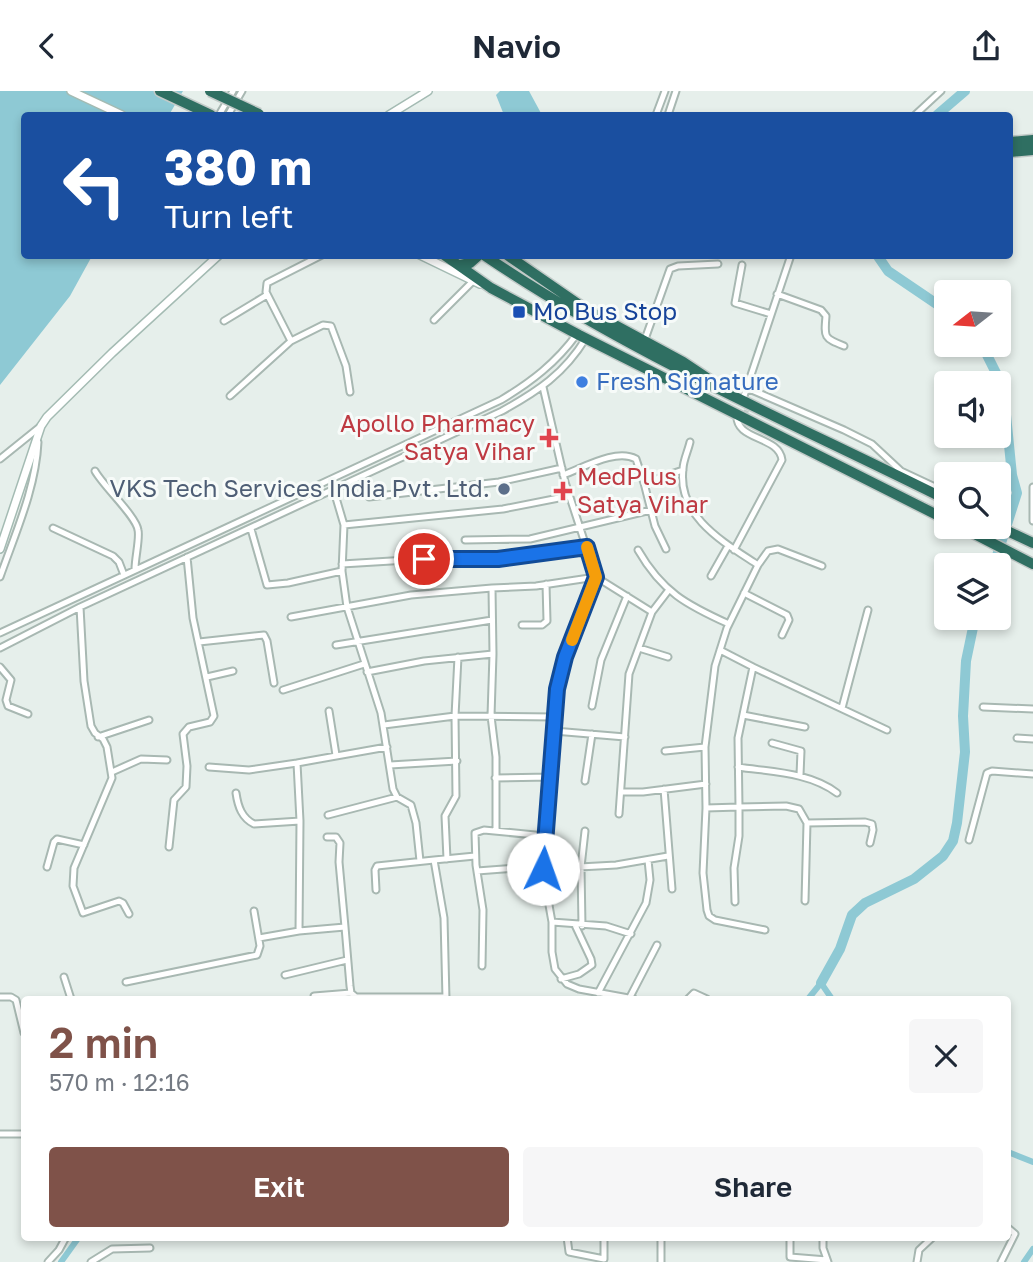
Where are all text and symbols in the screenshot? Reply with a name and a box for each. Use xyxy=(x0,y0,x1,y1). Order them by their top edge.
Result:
icon: back xyxy=(28,27,66,65)
text: Navio xyxy=(472,27,561,65)
icon: share xyxy=(967,27,1005,65)
text: 380 m xyxy=(164,137,312,196)
icon: left xyxy=(49,140,140,231)
text: Turn left xyxy=(164,197,293,235)
north arrow xyxy=(934,280,1012,357)
map controls xyxy=(934,280,1011,630)
place label: Mo Bus Stop xyxy=(533,296,677,325)
marker: Mo Bus Stop xyxy=(511,304,527,320)
place label: Fresh Signature xyxy=(596,366,779,395)
button: sound xyxy=(934,371,1011,448)
marker: Fresh Signature xyxy=(574,374,590,390)
place label: Apollo Pharmacy Satya Vihar xyxy=(340,408,535,465)
marker: Apollo Pharmacy Satya Vihar xyxy=(541,430,557,446)
place label: MedPlus Satya Vihar xyxy=(577,461,708,518)
button: search xyxy=(934,462,1011,539)
place label: VKS Tech Services India Pvt. Ltd. xyxy=(110,473,490,502)
marker: VKS Tech Services India Pvt. Ltd. xyxy=(496,481,512,497)
marker: MedPlus Satya Vihar xyxy=(555,483,571,499)
pin xyxy=(394,529,454,589)
icon: arrive xyxy=(405,540,443,578)
button: layers xyxy=(934,553,1011,630)
position arrow xyxy=(506,832,580,906)
text: 2 min xyxy=(49,1017,158,1067)
button: close xyxy=(909,1019,983,1093)
text: 570 m · 12:16 xyxy=(49,1068,190,1096)
button: Exit xyxy=(49,1147,509,1227)
button: Share xyxy=(523,1147,983,1227)

